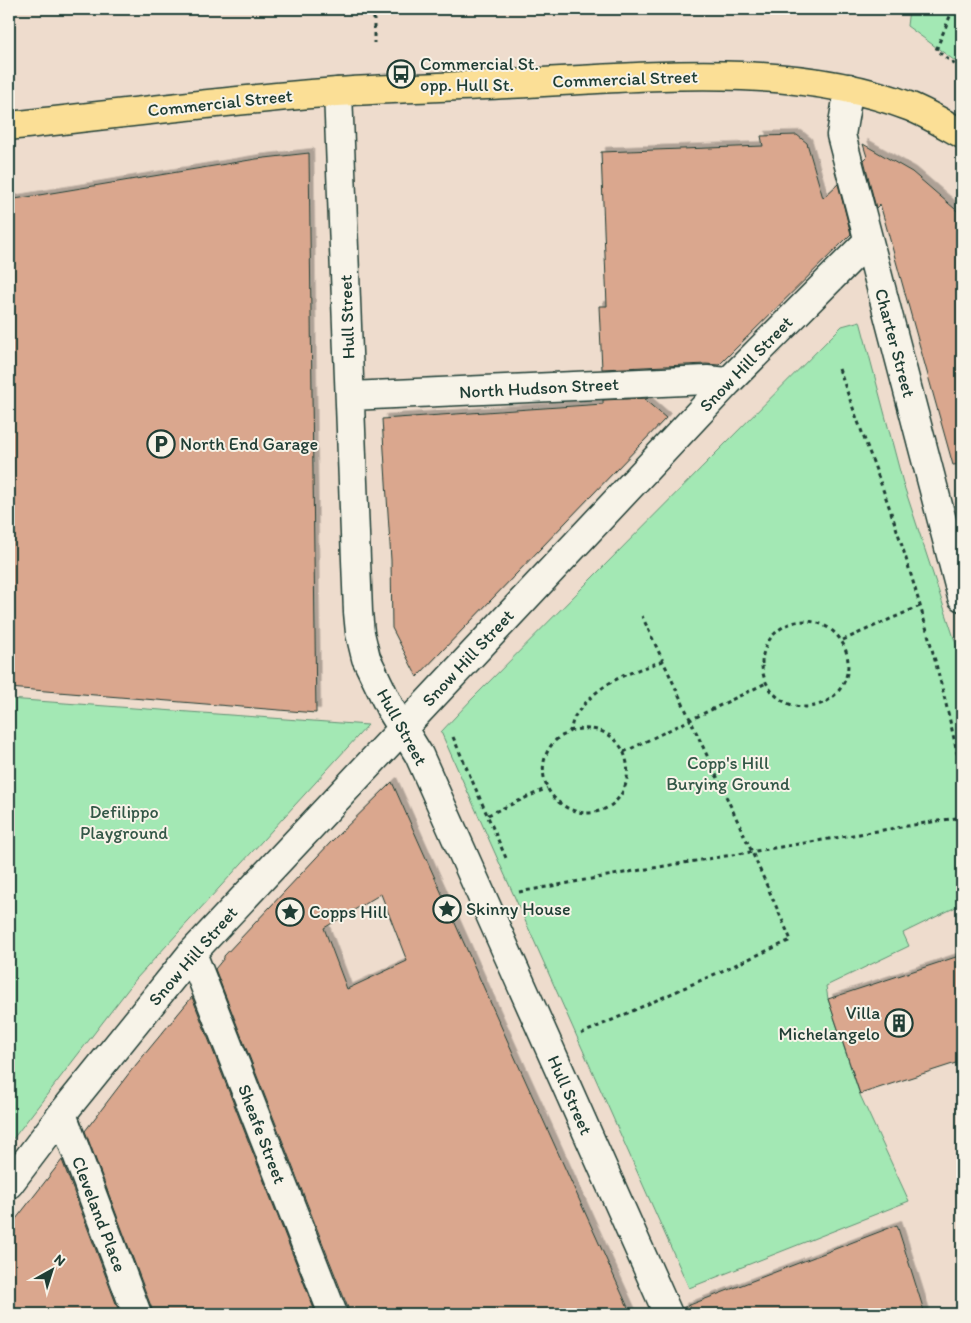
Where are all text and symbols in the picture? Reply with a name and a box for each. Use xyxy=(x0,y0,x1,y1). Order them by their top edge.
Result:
place label: Commercial St. opp. Hull St. xyxy=(420,53,539,96)
bus stop icon: Commercial St. opp. Hull St. xyxy=(386,59,416,89)
street label: Commercial Street xyxy=(552,65,698,93)
street label: Commercial Street xyxy=(146,84,294,122)
street label: Hull Street xyxy=(335,274,359,360)
street label: Charter Street xyxy=(870,286,920,400)
street label: Snow Hill Street xyxy=(695,311,797,417)
street label: North Hudson Street xyxy=(458,373,620,403)
parking icon: North End Garage xyxy=(146,429,176,459)
place label: North End Garage xyxy=(180,433,318,455)
street label: Snow Hill Street xyxy=(417,605,519,711)
street label: Hull Street xyxy=(372,685,432,770)
park label: Copp's Hill Burying Ground xyxy=(666,752,790,795)
park label: Defilippo Playground xyxy=(80,801,168,844)
place icon: Skinny House xyxy=(432,894,462,924)
place icon: Copps Hill xyxy=(275,897,305,927)
place label: Skinny House xyxy=(466,898,571,920)
street label: Snow Hill Street xyxy=(144,901,242,1010)
place label: Copps Hill xyxy=(309,901,388,923)
place label: Villa Michelangelo xyxy=(778,1002,880,1045)
building icon: Villa Michelangelo xyxy=(884,1008,914,1038)
street label: Hull Street xyxy=(543,1052,597,1138)
street label: Sheafe Street xyxy=(233,1081,291,1187)
street label: Cleveland Place xyxy=(67,1153,131,1275)
north arrow xyxy=(28,1246,78,1296)
text: N xyxy=(51,1251,69,1270)

